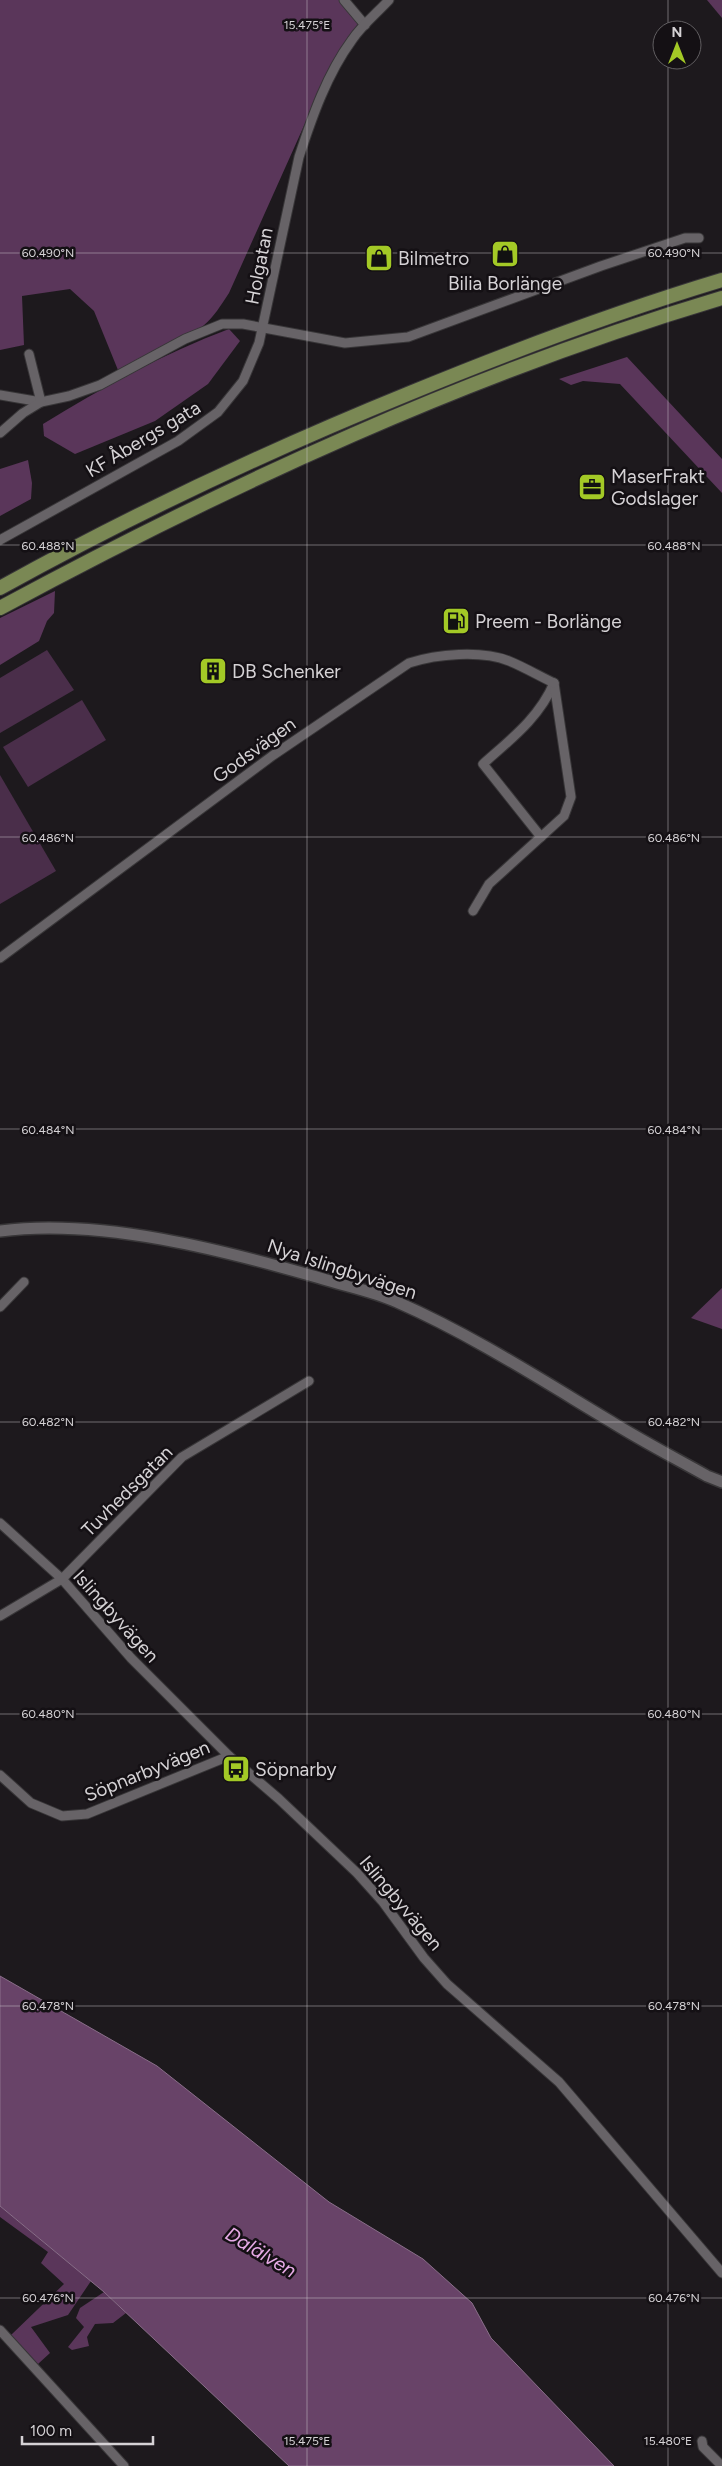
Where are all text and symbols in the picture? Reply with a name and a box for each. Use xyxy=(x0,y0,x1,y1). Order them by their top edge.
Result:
text: 15.475°E xyxy=(284,18,330,32)
north arrow xyxy=(652,20,702,70)
text: N xyxy=(672,24,682,41)
street label: Holgatan xyxy=(240,226,278,306)
shop icon: Bilia Borlänge xyxy=(490,239,520,269)
shop icon: Bilmetro xyxy=(364,243,394,273)
text: 60.490°N xyxy=(22,246,74,260)
text: 60.490°N xyxy=(648,246,700,260)
place label: Bilmetro xyxy=(398,247,469,270)
place label: Bilia Borlänge xyxy=(448,272,562,295)
street label: KF Åbergs gata xyxy=(81,396,205,482)
place label: MaserFrakt Godslager xyxy=(611,465,705,510)
office icon: MaserFrakt Godslager xyxy=(577,472,607,502)
text: 60.488°N xyxy=(22,539,74,553)
text: 60.488°N xyxy=(648,539,700,553)
fuel station icon: Preem - Borlänge xyxy=(441,606,471,636)
place label: Preem - Borlänge xyxy=(475,610,622,633)
building icon: DB Schenker xyxy=(198,656,228,686)
place label: DB Schenker xyxy=(232,660,341,683)
street label: Godsvägen xyxy=(208,712,300,788)
text: 60.486°N xyxy=(22,831,74,845)
text: 60.486°N xyxy=(648,831,700,845)
text: 60.484°N xyxy=(22,1123,74,1137)
text: 60.484°N xyxy=(648,1123,700,1137)
street label: Nya Islingbyvägen xyxy=(264,1234,420,1304)
text: 60.482°N xyxy=(22,1415,74,1429)
text: 60.482°N xyxy=(648,1415,700,1429)
street label: Tuvhedsgatan xyxy=(77,1441,177,1541)
street label: Islingbyvägen xyxy=(68,1565,164,1667)
text: 60.480°N xyxy=(21,1707,75,1721)
text: 60.480°N xyxy=(647,1707,701,1721)
street label: Söpnarbyvägen xyxy=(81,1735,213,1807)
bus stop icon: Söpnarby xyxy=(221,1754,251,1784)
place label: Söpnarby xyxy=(255,1758,337,1781)
street label: Islingbyvägen xyxy=(355,1851,447,1955)
text: 60.478°N xyxy=(22,1999,74,2013)
text: 60.478°N xyxy=(648,1999,700,2013)
water label: Dalälven xyxy=(221,2222,301,2282)
text: 60.476°N xyxy=(22,2291,74,2305)
text: 60.476°N xyxy=(648,2291,700,2305)
scale bar xyxy=(22,2414,154,2446)
text: 100 m xyxy=(30,2422,72,2440)
text: 15.475°E xyxy=(284,2434,330,2448)
text: 15.480°E xyxy=(644,2434,692,2448)

